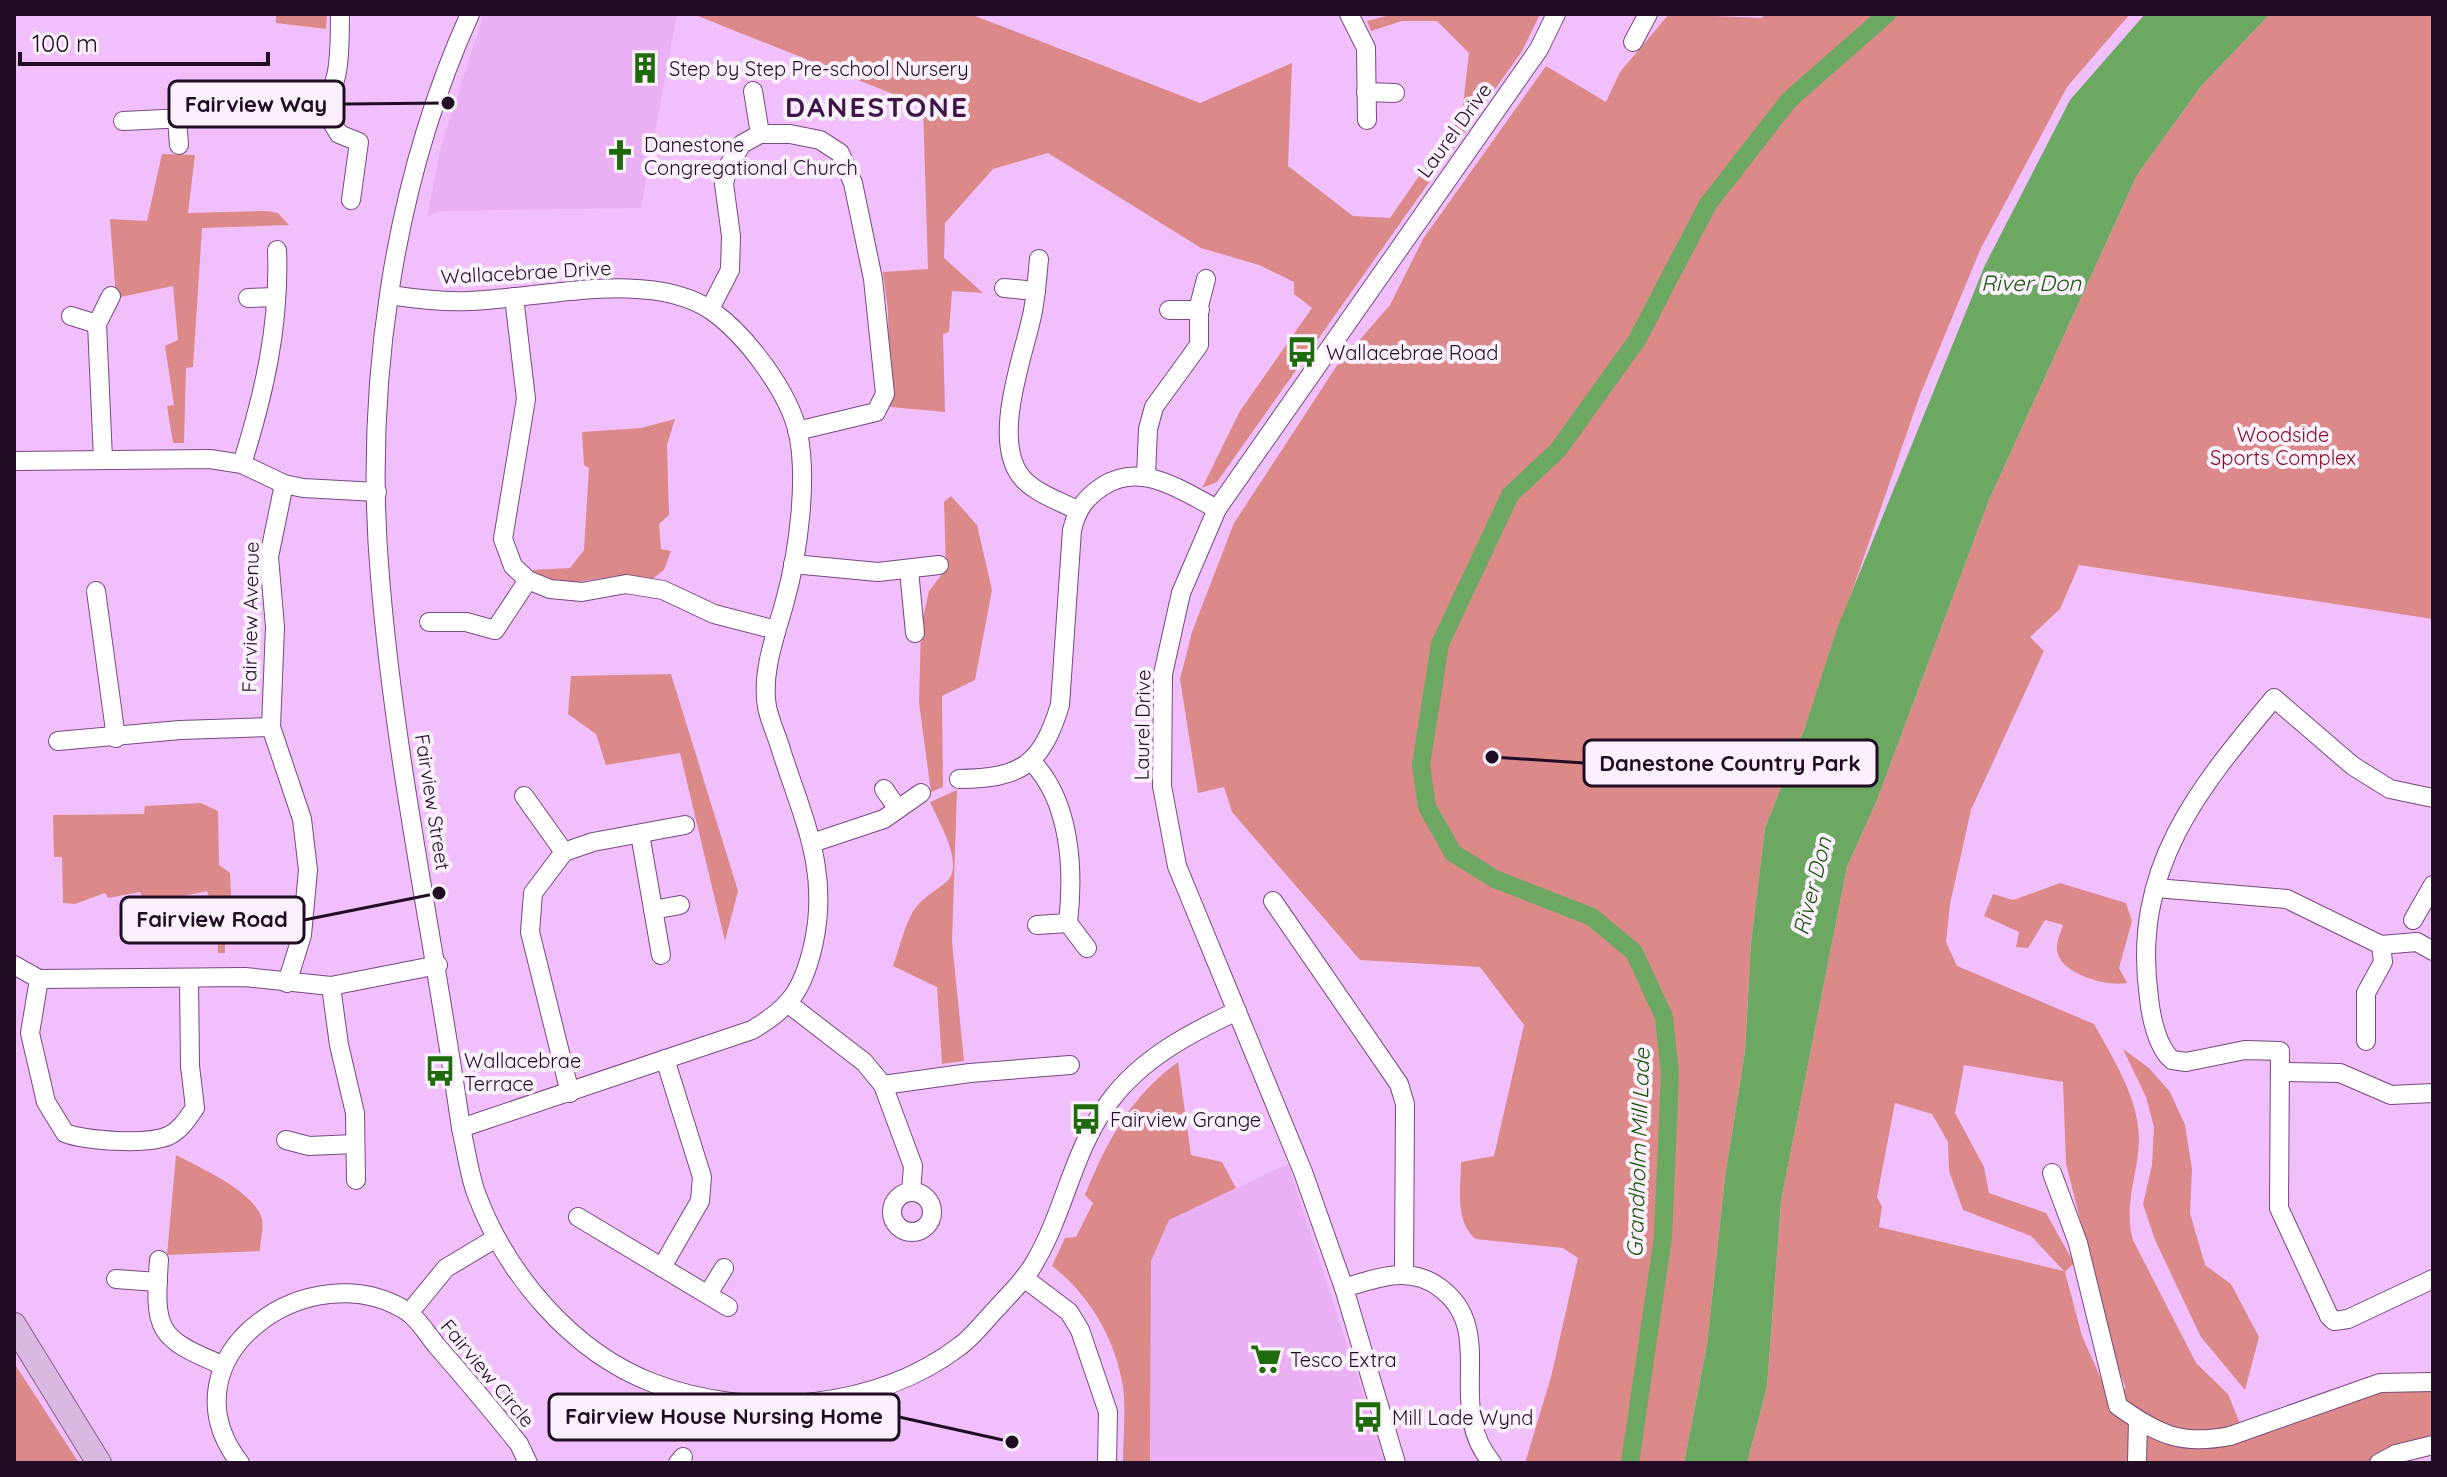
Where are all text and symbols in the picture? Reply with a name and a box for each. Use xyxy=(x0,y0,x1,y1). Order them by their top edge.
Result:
scale bar xyxy=(20,16,268,66)
text: 100 m xyxy=(32,28,98,58)
building icon: Step by Step Pre-school Nursery xyxy=(628,51,662,85)
place label: Step by Step Pre-school Nursery xyxy=(669,56,969,81)
street label: Laurel Drive xyxy=(1411,78,1497,182)
callout: Fairview Way xyxy=(169,81,344,127)
district label: DANESTONE xyxy=(785,89,969,124)
text: Fairview Way xyxy=(185,90,327,118)
place label: Danestone Congregational Church xyxy=(644,132,858,180)
church icon: Danestone Congregational Church xyxy=(603,138,637,172)
street label: Wallacebrae Drive xyxy=(440,255,612,289)
water label: River Don xyxy=(1981,269,2082,297)
bus stop icon: Wallacebrae Road xyxy=(1285,335,1319,369)
place label: Wallacebrae Road xyxy=(1326,340,1498,365)
park label: Woodside Sports Complex xyxy=(2210,422,2356,470)
street label: Fairview Avenue xyxy=(236,541,264,693)
street label: Laurel Drive xyxy=(1129,669,1155,781)
street label: Fairview Street xyxy=(410,732,456,872)
callout: Danestone Country Park xyxy=(1584,740,1877,786)
text: Danestone Country Park xyxy=(1599,749,1861,777)
water label: River Don xyxy=(1786,833,1838,938)
callout: Fairview Road xyxy=(121,897,304,943)
text: Fairview Road xyxy=(136,905,288,933)
water label: Grandholm Mill Lade xyxy=(1620,1046,1656,1258)
place label: Wallacebrae Terrace xyxy=(464,1048,581,1096)
bus stop icon: Wallacebrae Terrace xyxy=(423,1054,457,1088)
bus stop icon: Fairview Grange xyxy=(1069,1102,1103,1136)
place label: Fairview Grange xyxy=(1110,1107,1261,1132)
street label: Fairview Circle xyxy=(436,1314,540,1432)
supermarket icon: Tesco Extra xyxy=(1249,1342,1283,1376)
place label: Tesco Extra xyxy=(1290,1347,1397,1372)
callout: Fairview House Nursing Home xyxy=(549,1394,899,1440)
bus stop icon: Mill Lade Wynd xyxy=(1351,1400,1385,1434)
text: Fairview House Nursing Home xyxy=(565,1402,883,1430)
place label: Mill Lade Wynd xyxy=(1392,1405,1533,1430)

